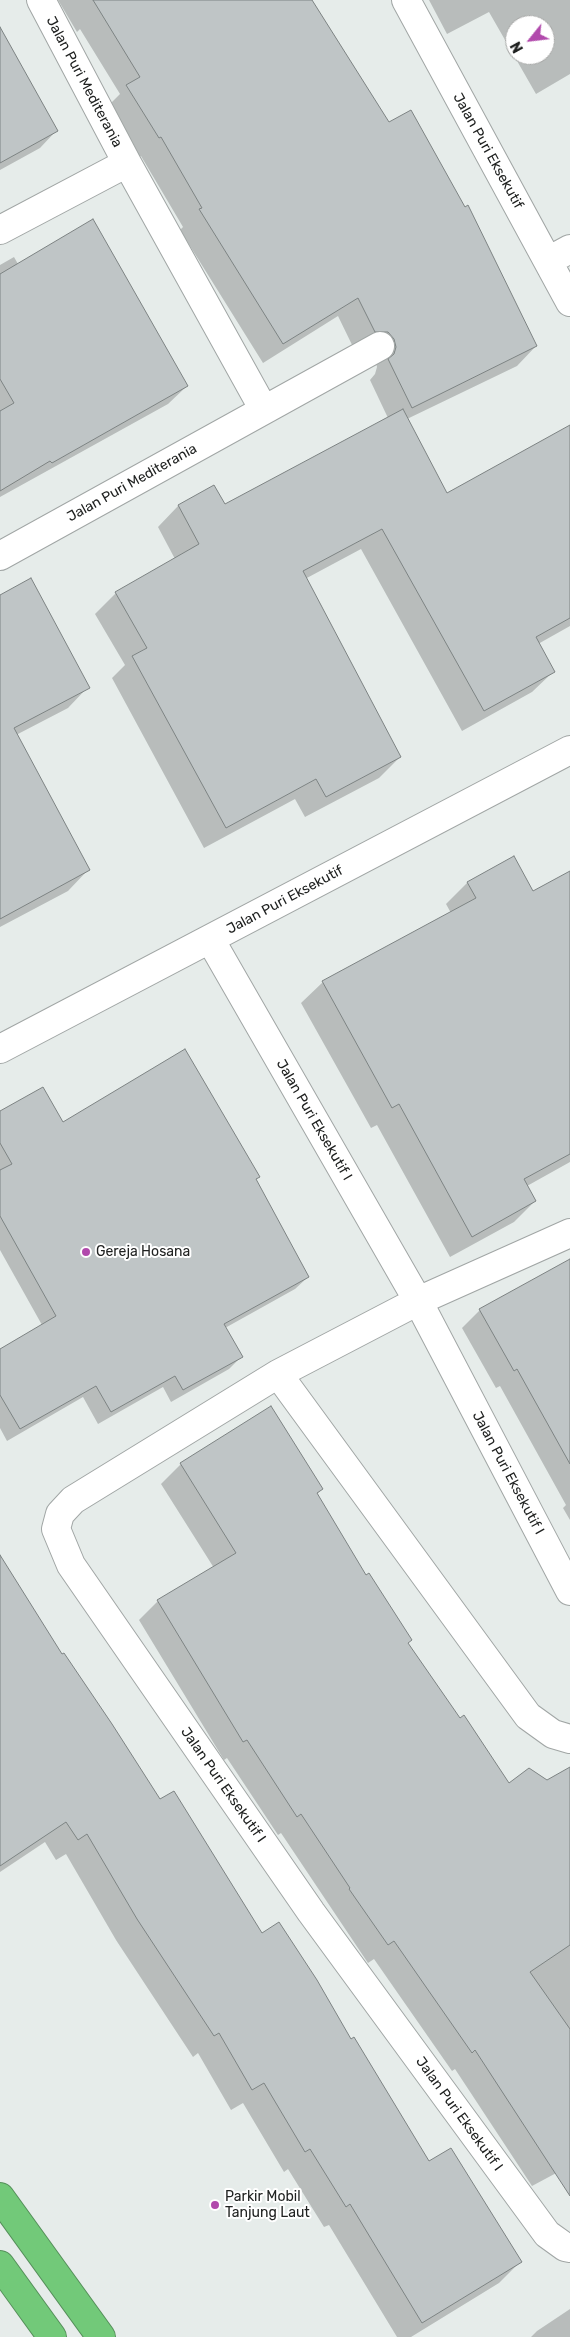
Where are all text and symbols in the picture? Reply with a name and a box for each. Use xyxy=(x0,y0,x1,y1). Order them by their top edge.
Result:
street label: Jalan Puri Mediterania xyxy=(42,14,126,150)
north arrow xyxy=(505,15,555,65)
text: N xyxy=(507,39,527,56)
street label: Jalan Puri Eksekutif xyxy=(449,90,527,212)
street label: Jalan Puri Mediterania xyxy=(64,440,200,526)
street label: Jalan Puri Eksekutif xyxy=(224,862,346,938)
street label: Jalan Puri Eksekutif I xyxy=(273,1057,355,1183)
place label: Gereja Hosana xyxy=(96,1244,190,1260)
marker: Gereja Hosana xyxy=(80,1246,92,1258)
street label: Jalan Puri Eksekutif I xyxy=(468,1409,548,1537)
street label: Jalan Puri Eksekutif I xyxy=(177,1724,269,1846)
street label: Jalan Puri Eksekutif I xyxy=(412,2054,506,2174)
place label: Parkir Mobil Tanjung Laut xyxy=(225,2189,310,2222)
marker: Parkir Mobil Tanjung Laut xyxy=(209,2199,221,2211)

